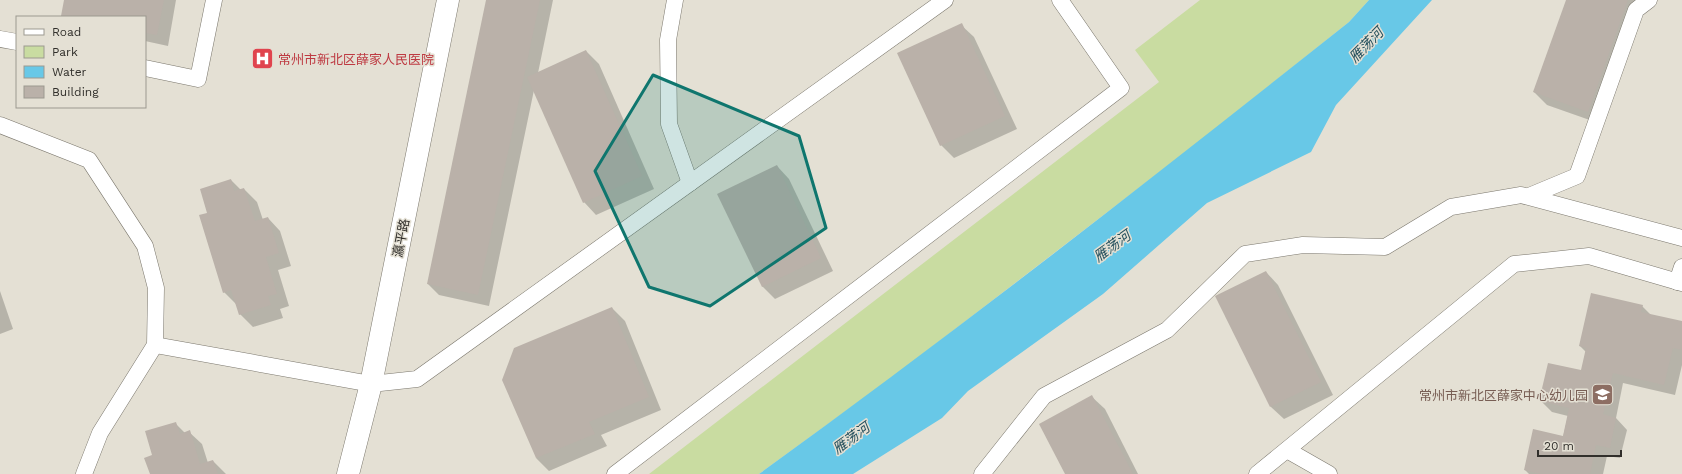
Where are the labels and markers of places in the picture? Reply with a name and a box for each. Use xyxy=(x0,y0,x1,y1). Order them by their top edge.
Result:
hospital icon: 常州市新北区薛家人民医院 xyxy=(250,46,276,72)
place label: 常州市新北区薛家人民医院 xyxy=(278,52,434,67)
school or university icon: 常州市新北区薛家中心幼儿园 xyxy=(1590,382,1616,408)
place label: 常州市新北区薛家中心幼儿园 xyxy=(1419,388,1588,403)

